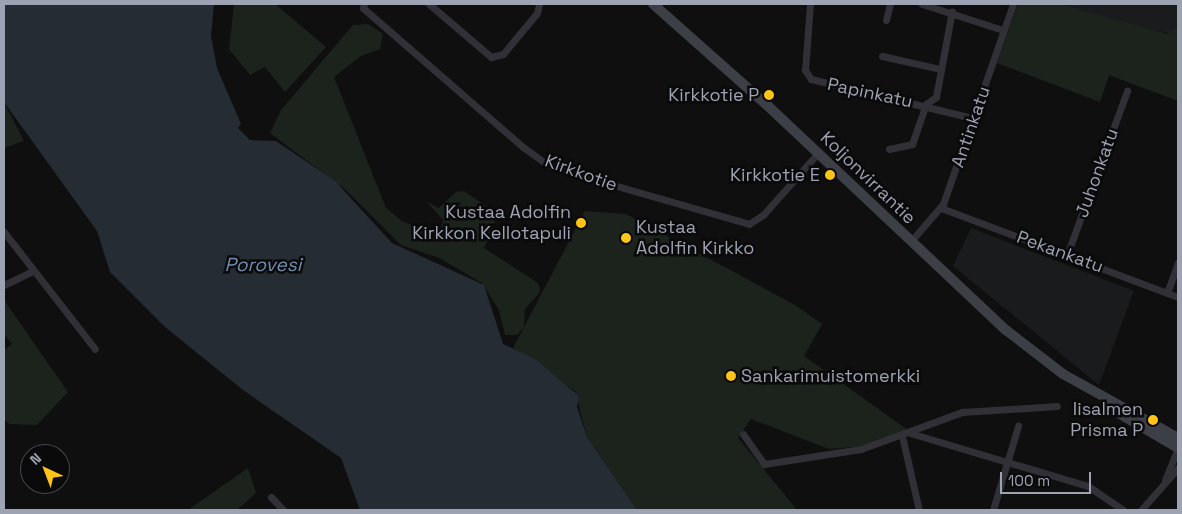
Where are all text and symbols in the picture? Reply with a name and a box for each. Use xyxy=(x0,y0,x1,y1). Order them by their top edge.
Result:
street label: Papinkatu xyxy=(825,73,915,113)
place label: Kirkkotie P xyxy=(668,84,759,106)
street label: Antinkatu xyxy=(947,84,995,170)
marker: Kirkkotie P xyxy=(763,89,775,101)
street label: Juhonkatu xyxy=(1071,126,1123,220)
street label: Koljonvirrantie xyxy=(816,127,920,229)
street label: Kirkkotie xyxy=(542,150,620,196)
place label: Kirkkotie E xyxy=(730,164,820,186)
marker: Kirkkotie E xyxy=(824,169,836,181)
place label: Kustaa Adolfin Kirkkon Kellotapuli xyxy=(412,202,571,244)
marker: Kustaa Adolfin Kirkkon Kellotapuli xyxy=(575,217,587,229)
place label: Kustaa Adolfin Kirkko xyxy=(636,217,754,260)
street label: Pekankatu xyxy=(1014,226,1106,278)
marker: Kustaa Adolfin Kirkko xyxy=(620,232,632,244)
water label: Porovesi xyxy=(225,254,301,276)
place label: Sankarimuistomerkki xyxy=(741,365,920,387)
marker: Sankarimuistomerkki xyxy=(725,370,737,382)
place label: Iisalmen Prisma P xyxy=(1070,399,1143,442)
marker: Iisalmen Prisma P xyxy=(1147,414,1159,426)
north arrow xyxy=(20,444,70,494)
text: N xyxy=(26,449,45,469)
scale bar xyxy=(1002,462,1093,494)
text: 100 m xyxy=(1008,471,1050,490)

